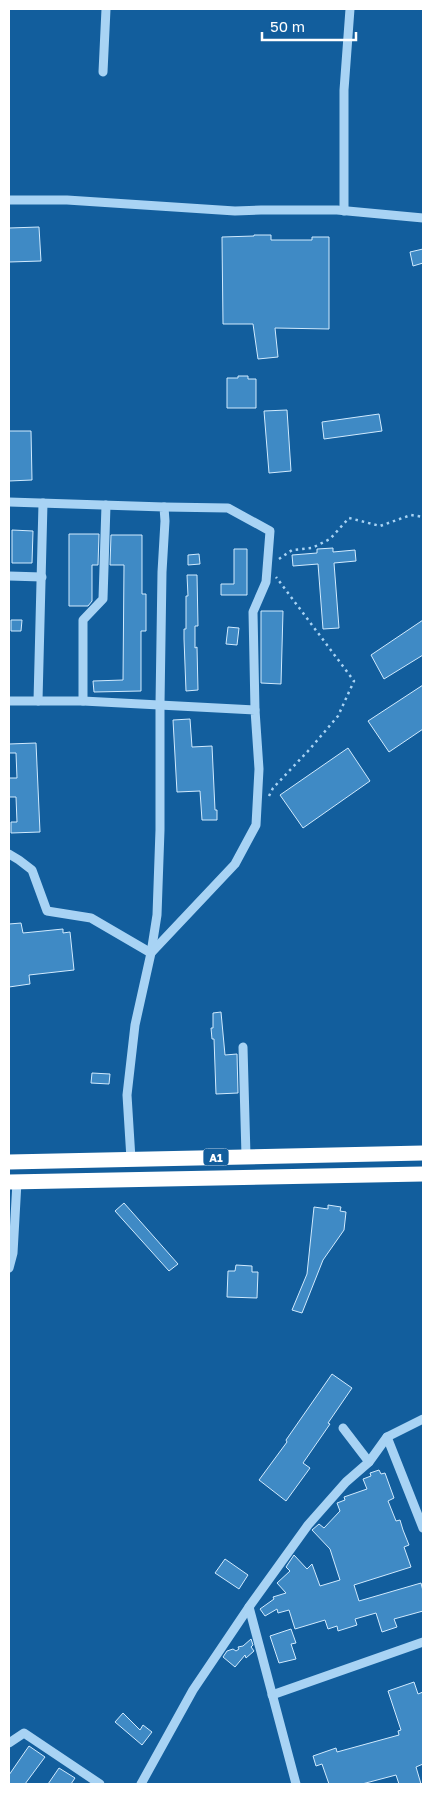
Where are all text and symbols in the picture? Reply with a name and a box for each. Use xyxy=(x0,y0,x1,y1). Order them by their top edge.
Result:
scale bar xyxy=(262,10,356,42)
text: 50 m xyxy=(270,17,305,35)
road number: A1 xyxy=(204,1148,228,1166)

